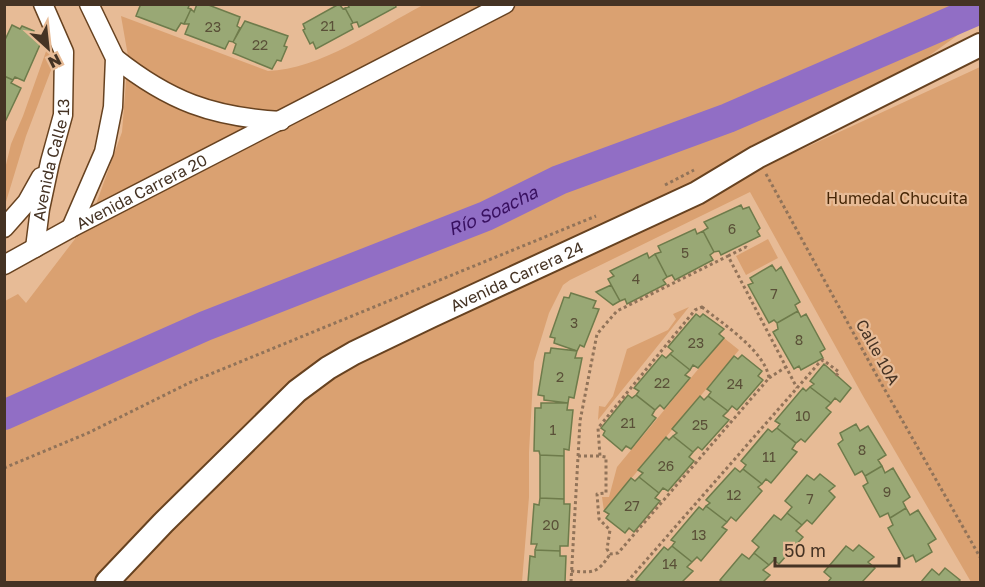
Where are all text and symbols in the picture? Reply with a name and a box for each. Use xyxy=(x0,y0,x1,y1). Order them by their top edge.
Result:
house number: 21 xyxy=(321,17,336,34)
north arrow xyxy=(18,18,78,78)
house number: 23 xyxy=(205,18,221,35)
house number: 22 xyxy=(252,36,268,53)
text: N xyxy=(45,50,65,73)
street label: Avenida Calle 13 xyxy=(29,98,73,222)
street label: Avenida Carrera 20 xyxy=(73,149,210,234)
water label: Río Soacha xyxy=(445,180,542,240)
park label: Humedal Chucuita xyxy=(826,188,968,208)
house number: 6 xyxy=(728,220,736,237)
street label: Avenida Carrera 24 xyxy=(447,237,587,316)
house number: 5 xyxy=(681,244,689,261)
house number: 4 xyxy=(632,270,640,287)
house number: 7 xyxy=(770,285,778,302)
house number: 3 xyxy=(570,314,578,331)
street label: Calle 10A xyxy=(852,316,904,388)
house number: 8 xyxy=(795,331,803,348)
house number: 23 xyxy=(688,334,704,351)
house number: 2 xyxy=(556,368,564,385)
house number: 22 xyxy=(654,374,670,391)
house number: 24 xyxy=(727,375,743,392)
house number: 10 xyxy=(795,407,811,424)
house number: 21 xyxy=(621,414,636,431)
house number: 25 xyxy=(692,416,708,433)
house number: 1 xyxy=(550,421,557,438)
house number: 8 xyxy=(858,441,866,458)
house number: 11 xyxy=(762,448,776,465)
house number: 26 xyxy=(658,457,674,474)
house number: 9 xyxy=(883,483,891,500)
house number: 12 xyxy=(727,486,741,503)
house number: 7 xyxy=(806,490,814,507)
house number: 27 xyxy=(624,497,640,514)
house number: 20 xyxy=(543,516,559,533)
house number: 13 xyxy=(692,526,706,543)
scale bar xyxy=(775,530,900,568)
text: 50 m xyxy=(784,539,826,561)
house number: 14 xyxy=(662,555,678,572)

